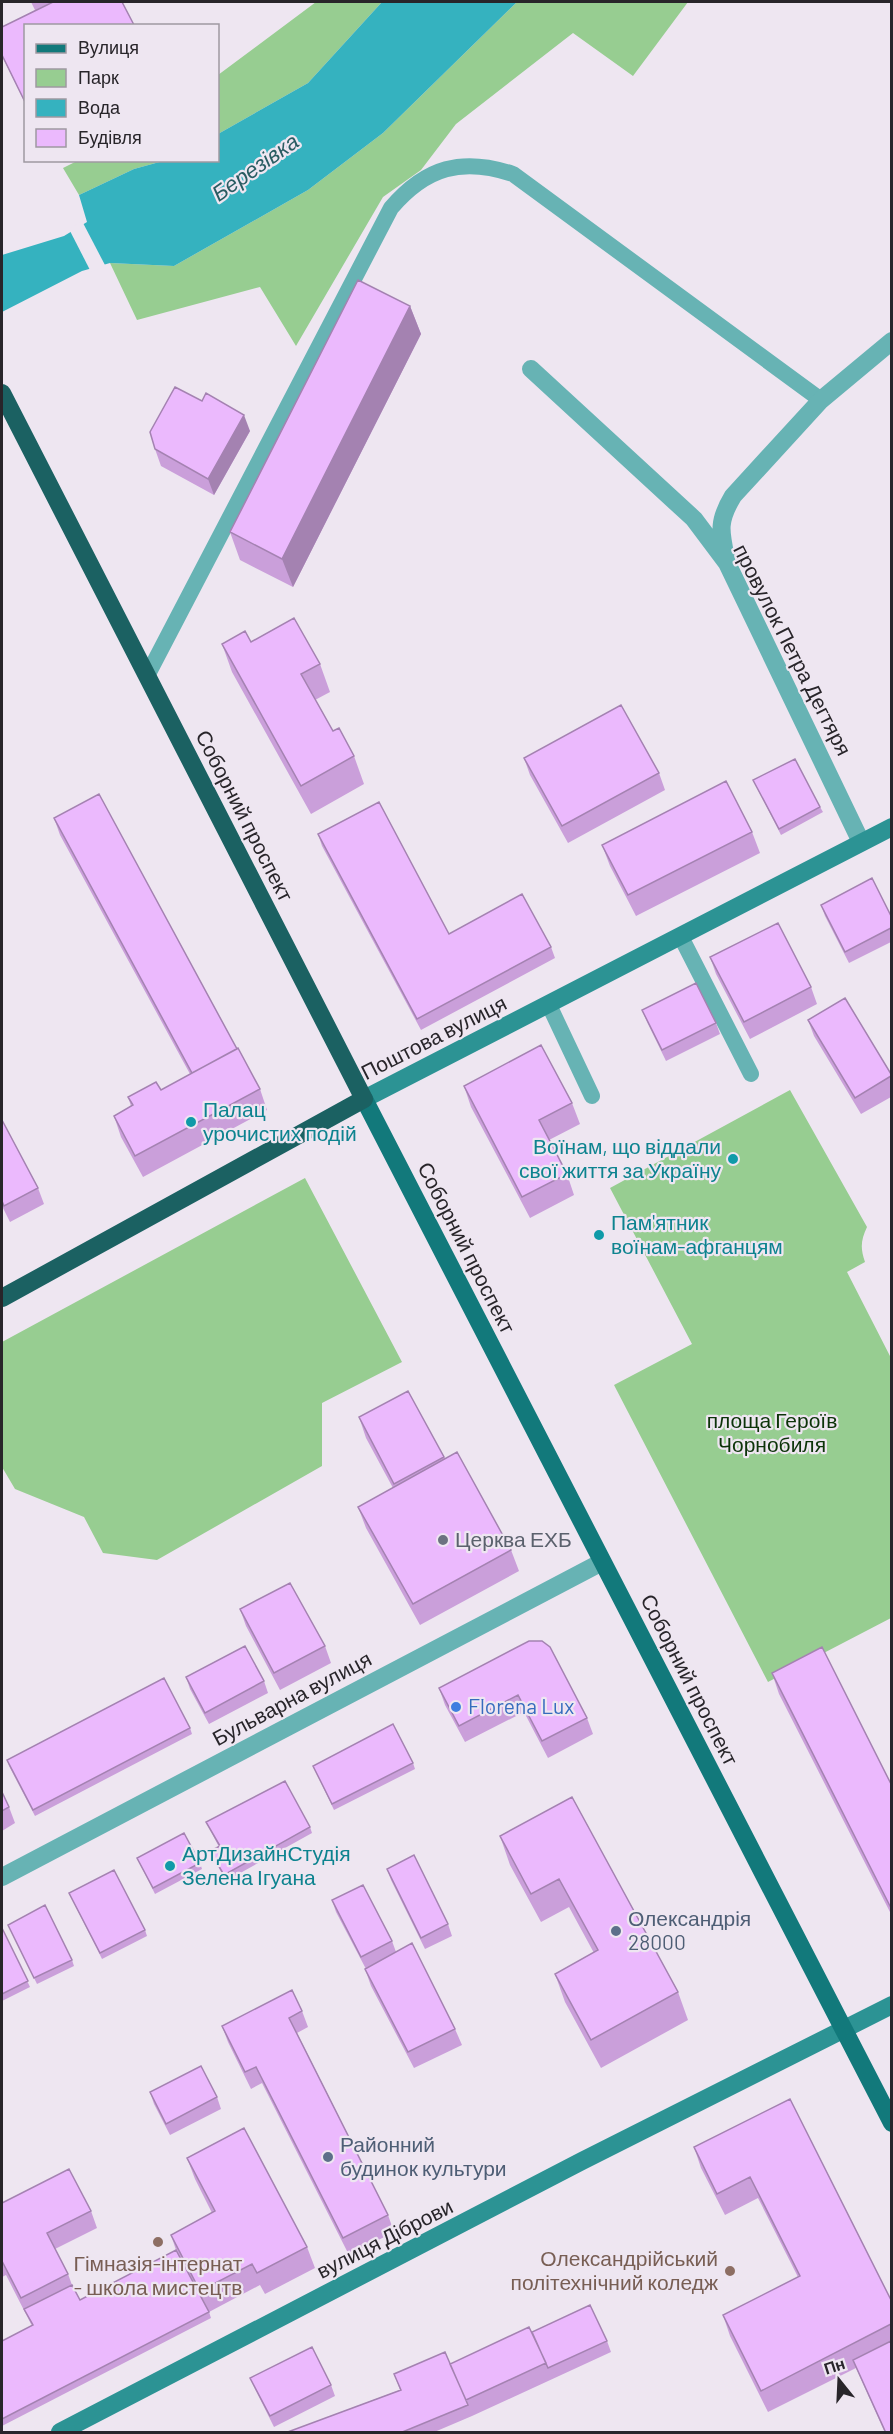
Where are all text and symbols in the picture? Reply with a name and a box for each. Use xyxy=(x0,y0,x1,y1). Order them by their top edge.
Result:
legend xyxy=(24,24,219,162)
text: Вулиця xyxy=(78,36,139,58)
text: Парк xyxy=(78,66,119,88)
text: Вода xyxy=(78,96,121,118)
text: Будівля xyxy=(78,126,142,148)
water label: Березівка xyxy=(206,127,303,206)
street label: провулок Петра Дегтяря xyxy=(729,540,858,759)
street label: Соборний проспект xyxy=(191,726,300,905)
street label: Поштова вулиця xyxy=(357,989,510,1084)
place label: Палац урочистих подій xyxy=(203,1096,357,1145)
marker: Палац урочистих подій xyxy=(184,1115,198,1129)
place label: Воїнам, що віддали свої життя за Україну xyxy=(519,1133,721,1182)
marker: Воїнам, що віддали свої життя за Україну xyxy=(726,1152,740,1166)
street label: Соборний проспект xyxy=(413,1158,522,1337)
place label: Пам'ятник воїнам-афганцям xyxy=(611,1209,783,1258)
marker: Пам'ятник воїнам-афганцям xyxy=(592,1228,606,1242)
park label: площа Героїв Чорнобиля xyxy=(707,1407,837,1456)
place label: Церква ЕХБ xyxy=(455,1526,572,1551)
marker: Церква ЕХБ xyxy=(436,1533,450,1547)
street label: Соборний проспект xyxy=(636,1590,745,1769)
street label: Бульварна вулиця xyxy=(208,1645,375,1750)
place label: Florena Lux xyxy=(468,1693,574,1718)
marker: Florena Lux xyxy=(449,1700,463,1714)
place label: АртДизайнСтудія Зелена Ігуана xyxy=(182,1840,351,1889)
marker: АртДизайнСтудія Зелена Ігуана xyxy=(163,1859,177,1873)
place label: Олександрія 28000 xyxy=(628,1905,751,1954)
marker: Олександрія 28000 xyxy=(609,1924,623,1938)
place label: Районний будинок культури xyxy=(340,2131,507,2180)
marker: Районний будинок культури xyxy=(321,2150,335,2164)
street label: вулиця Діброви xyxy=(312,2193,457,2283)
marker: Гімназія-інтернат - школа мистецтв xyxy=(151,2235,165,2249)
place label: Олександрійський політехнічний коледж xyxy=(511,2245,718,2294)
place label: Гімназія-інтернат - школа мистецтв xyxy=(74,2250,243,2299)
marker: Олександрійський політехнічний коледж xyxy=(723,2264,737,2278)
north arrow xyxy=(809,2350,869,2410)
text: Пн xyxy=(821,2353,847,2378)

